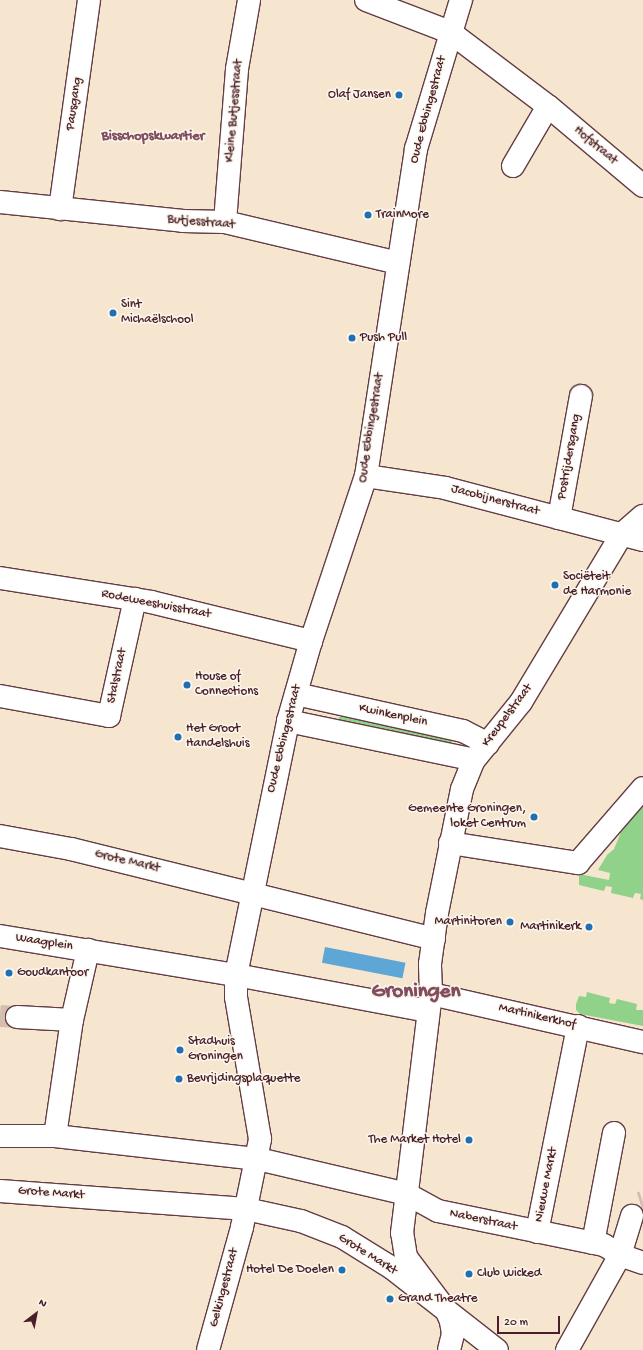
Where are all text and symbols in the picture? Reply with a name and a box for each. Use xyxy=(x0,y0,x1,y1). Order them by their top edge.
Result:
street label: Oude Ebbingestraat xyxy=(407,55,451,165)
street label: Kleine Butjesstraat xyxy=(223,59,247,163)
street label: Pausgang xyxy=(64,76,86,132)
place label: Olaf Jansen xyxy=(328,87,391,103)
marker: Olaf Jansen xyxy=(394,90,404,100)
street label: Hofstraat xyxy=(570,123,620,169)
district label: Bisschopskwartier xyxy=(102,129,204,145)
place label: TrainMore xyxy=(376,207,429,223)
marker: TrainMore xyxy=(363,210,373,220)
street label: Butjesstraat xyxy=(167,212,235,234)
place label: Sint Michaëlschool xyxy=(121,298,194,329)
marker: Sint Michaëlschool xyxy=(108,308,118,318)
place label: Push Pull xyxy=(360,330,407,346)
marker: Push Pull xyxy=(347,333,357,343)
street label: Oude Ebbingestraat xyxy=(356,372,388,484)
street label: Postrijdersgang xyxy=(555,413,585,501)
street label: Jacobijnerstraat xyxy=(449,482,541,520)
place label: Sociëteit de Harmonie xyxy=(563,570,631,601)
marker: Sociëteit de Harmonie xyxy=(550,580,560,590)
street label: Rodeweeshuisstraat xyxy=(100,587,212,623)
street label: Stalstraat xyxy=(105,647,131,705)
place label: House of Connections xyxy=(195,670,258,701)
marker: House of Connections xyxy=(182,680,192,690)
street label: Kreupelstraat xyxy=(479,681,537,751)
street label: Oude Ebbingestraat xyxy=(264,683,306,795)
street label: Kwinkenplein xyxy=(357,701,429,731)
place label: Het Groot Handelshuis xyxy=(186,722,249,753)
marker: Het Groot Handelshuis xyxy=(173,732,183,742)
place label: Gemeente Groningen, loket Centrum xyxy=(408,802,526,833)
marker: Gemeente Groningen, loket Centrum xyxy=(529,812,539,822)
street label: Grote Markt xyxy=(93,847,161,877)
place label: Martinitoren xyxy=(434,914,502,930)
marker: Martinitoren xyxy=(505,917,515,927)
place label: Martinikerk xyxy=(520,919,581,935)
marker: Martinikerk xyxy=(584,922,594,932)
street label: Waagplein xyxy=(14,931,74,955)
place label: Goudkantoor xyxy=(17,965,88,981)
marker: Goudkantoor xyxy=(4,968,14,978)
district label: Groningen xyxy=(372,980,460,1006)
street label: Martinikerkhof xyxy=(497,1001,577,1033)
place label: Stadhuis Groningen xyxy=(188,1035,243,1066)
marker: Stadhuis Groningen xyxy=(175,1045,185,1055)
place label: Bevrijdingsplaquette xyxy=(187,1071,300,1087)
marker: Bevrijdingsplaquette xyxy=(174,1074,184,1084)
place label: The Market Hotel xyxy=(368,1132,461,1148)
marker: The Market Hotel xyxy=(464,1135,474,1145)
street label: Nieuwe Markt xyxy=(532,1146,562,1224)
street label: Grote Markt xyxy=(17,1184,85,1204)
street label: Naberstraat xyxy=(448,1206,518,1236)
street label: Grote Markt xyxy=(335,1231,399,1279)
street label: Gelkingestraat xyxy=(207,1247,243,1329)
place label: Hotel De Doelen xyxy=(246,1262,334,1278)
marker: Hotel De Doelen xyxy=(337,1265,347,1275)
place label: Club Wicked xyxy=(477,1266,541,1282)
marker: Club Wicked xyxy=(464,1269,474,1279)
place label: Grand Theatre xyxy=(398,1291,477,1307)
north arrow xyxy=(16,1294,56,1334)
marker: Grand Theatre xyxy=(385,1294,395,1304)
text: N xyxy=(36,1297,49,1311)
scale bar xyxy=(499,1308,562,1334)
text: 20 m xyxy=(504,1316,528,1330)

